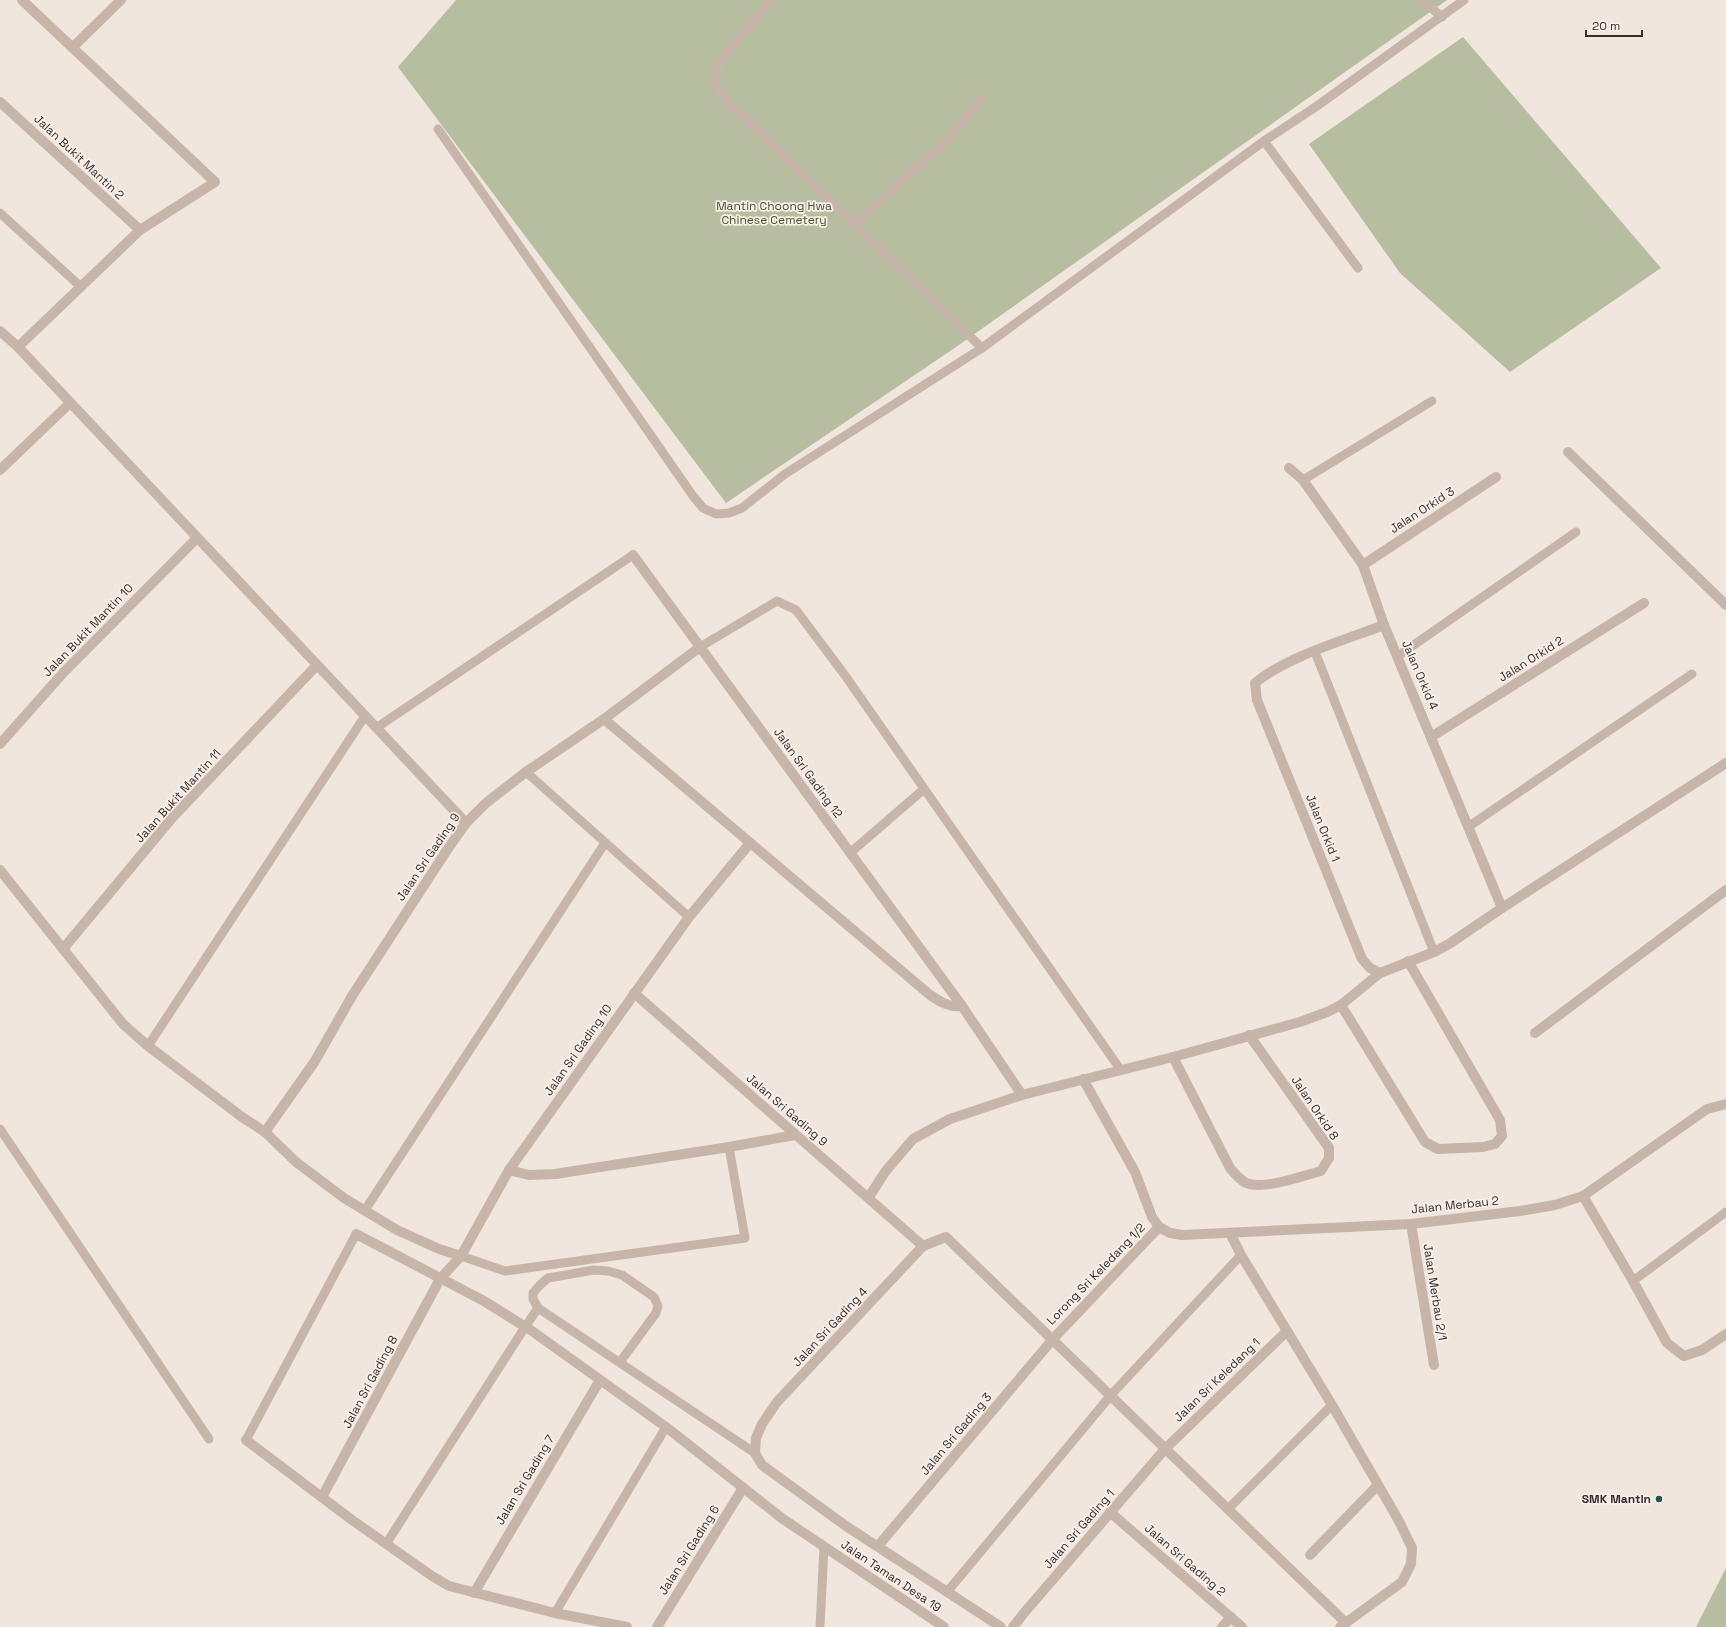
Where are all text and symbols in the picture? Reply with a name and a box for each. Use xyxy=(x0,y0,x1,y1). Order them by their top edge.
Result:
scale bar xyxy=(1586,12,1642,38)
text: 20 m xyxy=(1592,18,1620,34)
street label: Jalan Bukit Mantin 2 xyxy=(30,111,128,203)
park label: Mantin Choong Hwa Chinese Cemetery xyxy=(716,198,832,228)
street label: Jalan Orkid 3 xyxy=(1387,483,1457,537)
street label: Jalan Bukit Mantin 10 xyxy=(39,580,137,680)
street label: Jalan Orkid 2 xyxy=(1495,633,1567,685)
street label: Jalan Orkid 4 xyxy=(1398,638,1442,713)
street label: Jalan Sri Gading 12 xyxy=(770,725,846,821)
street label: Jalan Bukit Mantin 11 xyxy=(132,746,224,846)
street label: Jalan Orkid 1 xyxy=(1302,792,1344,864)
street label: Jalan Sri Gading 9 xyxy=(393,810,463,904)
street label: Jalan Sri Gading 10 xyxy=(540,1001,616,1099)
street label: Jalan Sri Gading 9 xyxy=(743,1070,831,1150)
street label: Jalan Orkid 8 xyxy=(1288,1073,1342,1143)
street label: Jalan Merbau 2 xyxy=(1410,1192,1500,1218)
street label: Lorong Sri Keledang 1/2 xyxy=(1043,1220,1149,1328)
street label: Jalan Merbau 2/1 xyxy=(1419,1243,1451,1341)
street label: Jalan Sri Gading 4 xyxy=(789,1284,871,1370)
street label: Jalan Sri Gading 8 xyxy=(339,1333,401,1431)
street label: Jalan Sri Keledang 1 xyxy=(1170,1335,1264,1425)
street label: Jalan Sri Gading 3 xyxy=(917,1390,995,1478)
street label: Jalan Sri Gading 7 xyxy=(492,1432,558,1528)
street label: Jalan Sri Gading 1 xyxy=(1040,1486,1118,1572)
place label: SMK Mantin xyxy=(1582,1491,1651,1507)
marker: SMK Mantin xyxy=(1654,1494,1664,1504)
street label: Jalan Sri Gading 6 xyxy=(655,1502,723,1598)
street label: Jalan Sri Gading 2 xyxy=(1141,1520,1229,1600)
street label: Jalan Taman Desa 19 xyxy=(838,1536,944,1616)

